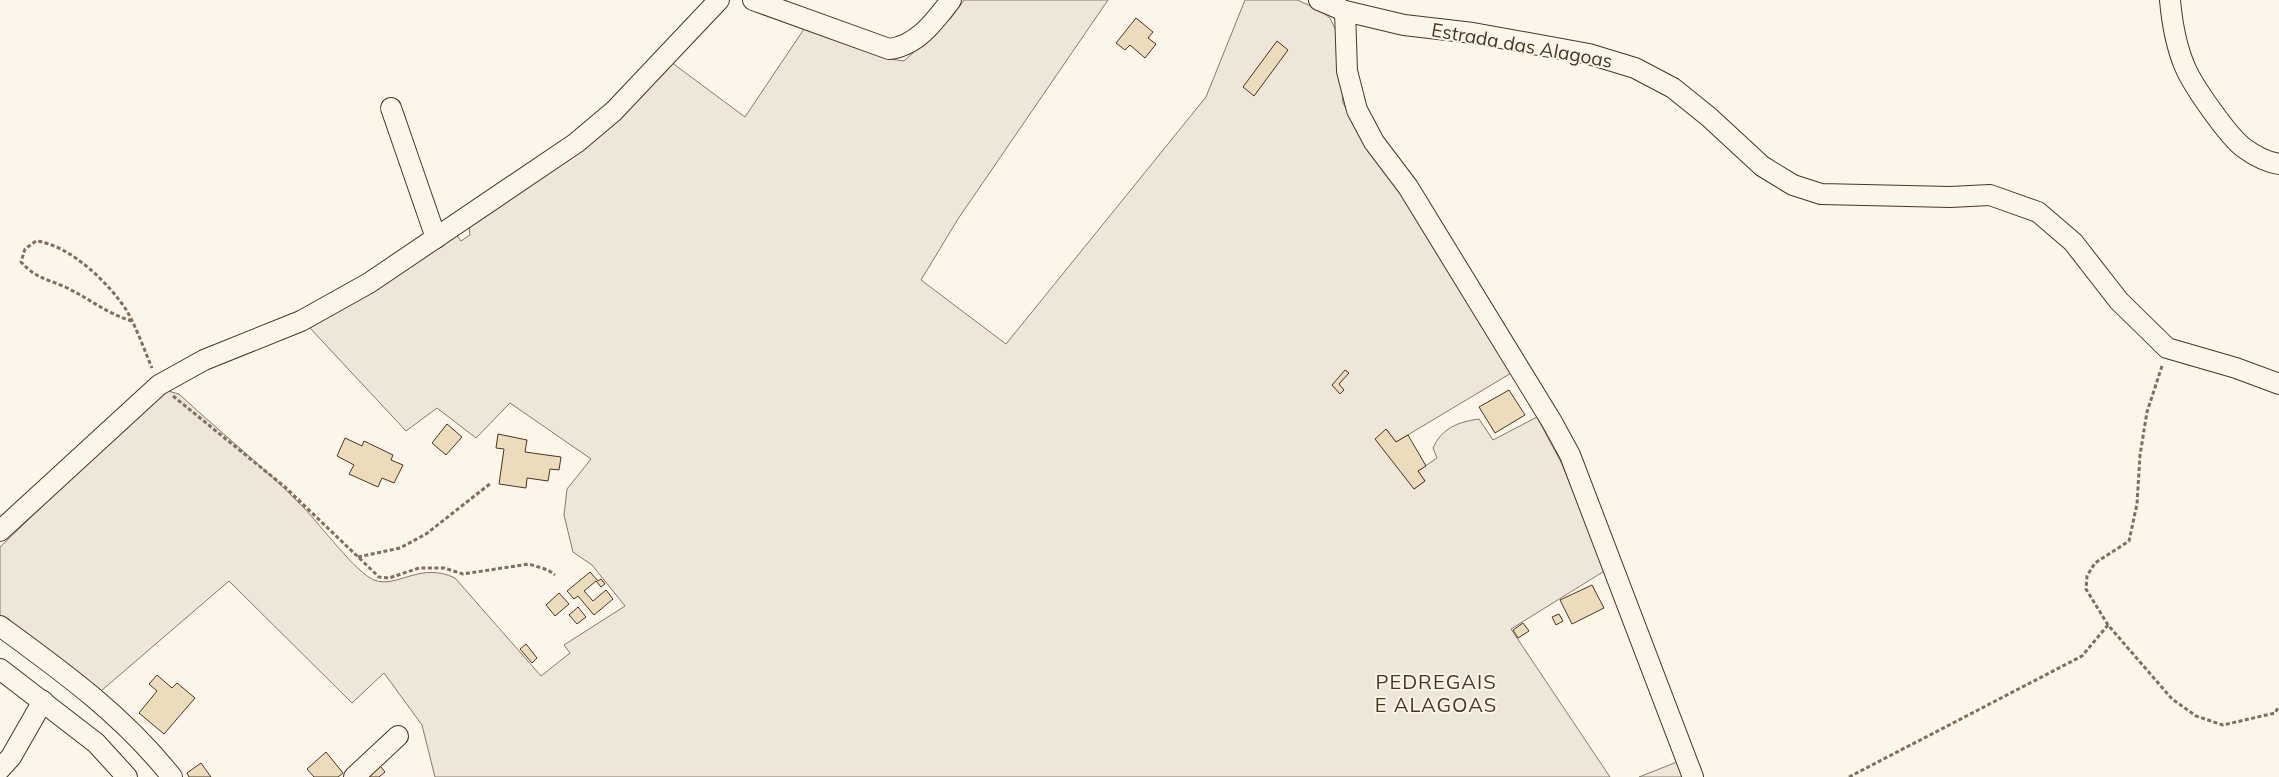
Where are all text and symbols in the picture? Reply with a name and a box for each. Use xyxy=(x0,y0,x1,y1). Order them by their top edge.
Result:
street label: Estrada das Alagoas xyxy=(1430,17,1614,73)
district label: PEDREGAIS E ALAGOAS xyxy=(1375,669,1497,717)

